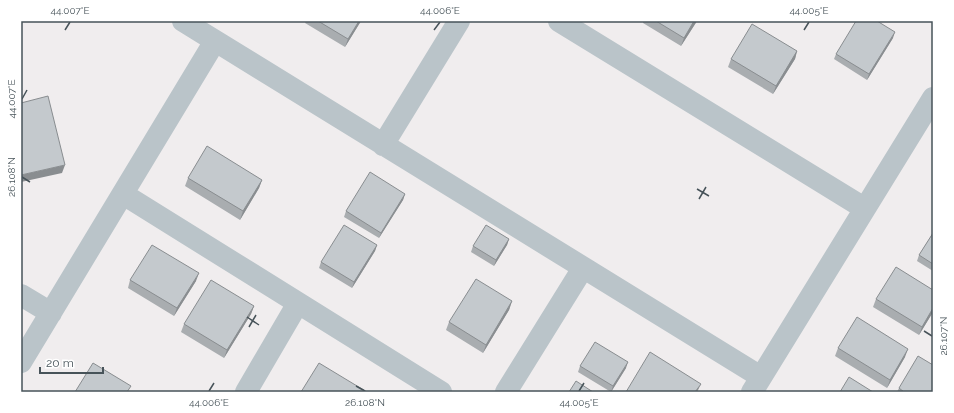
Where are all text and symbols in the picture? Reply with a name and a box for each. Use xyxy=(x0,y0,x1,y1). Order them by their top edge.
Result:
text: 44.007°E xyxy=(50,5,90,16)
text: 44.006°E xyxy=(420,5,460,16)
text: 44.005°E xyxy=(789,5,829,16)
text: 44.007°E xyxy=(6,79,17,119)
text: 26.108°N xyxy=(6,157,17,197)
text: 26.107°N xyxy=(938,316,949,356)
scale bar xyxy=(40,349,103,375)
text: 20 m xyxy=(46,356,74,370)
text: 44.006°E xyxy=(189,397,229,408)
text: 26.108°N xyxy=(345,397,385,408)
text: 44.005°E xyxy=(559,397,599,408)

